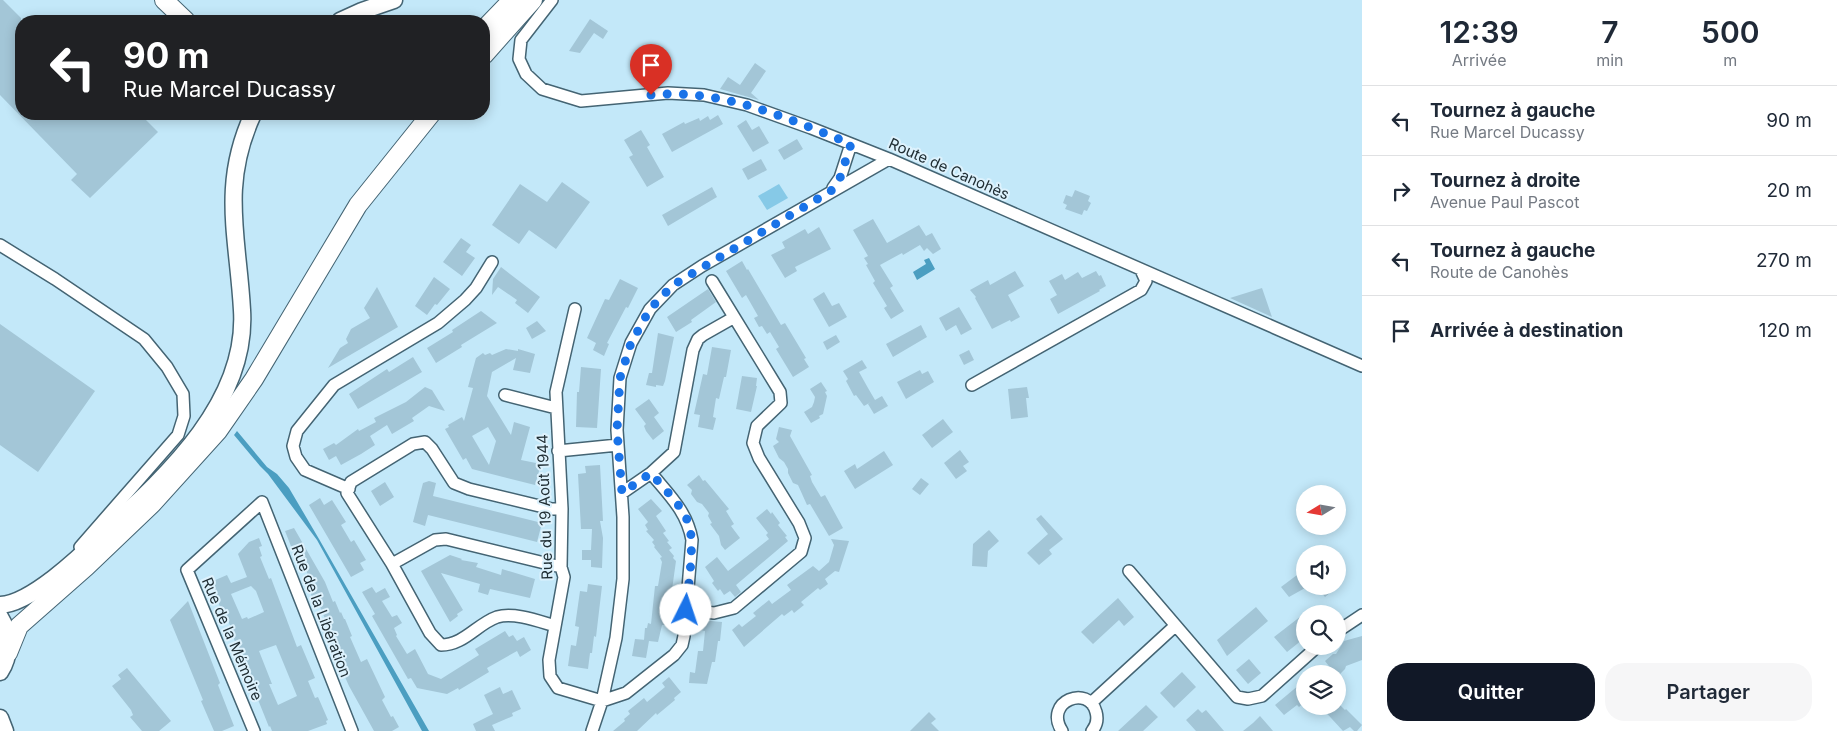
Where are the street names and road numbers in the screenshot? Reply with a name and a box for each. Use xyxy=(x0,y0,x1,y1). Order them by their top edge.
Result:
street label: Route de Canohès xyxy=(886,133,1012,204)
street label: Rue du 19 Août 1944 xyxy=(532,434,557,580)
street label: Rue de la Libération xyxy=(287,542,355,680)
street label: Rue de la Mémoire xyxy=(198,574,267,703)

